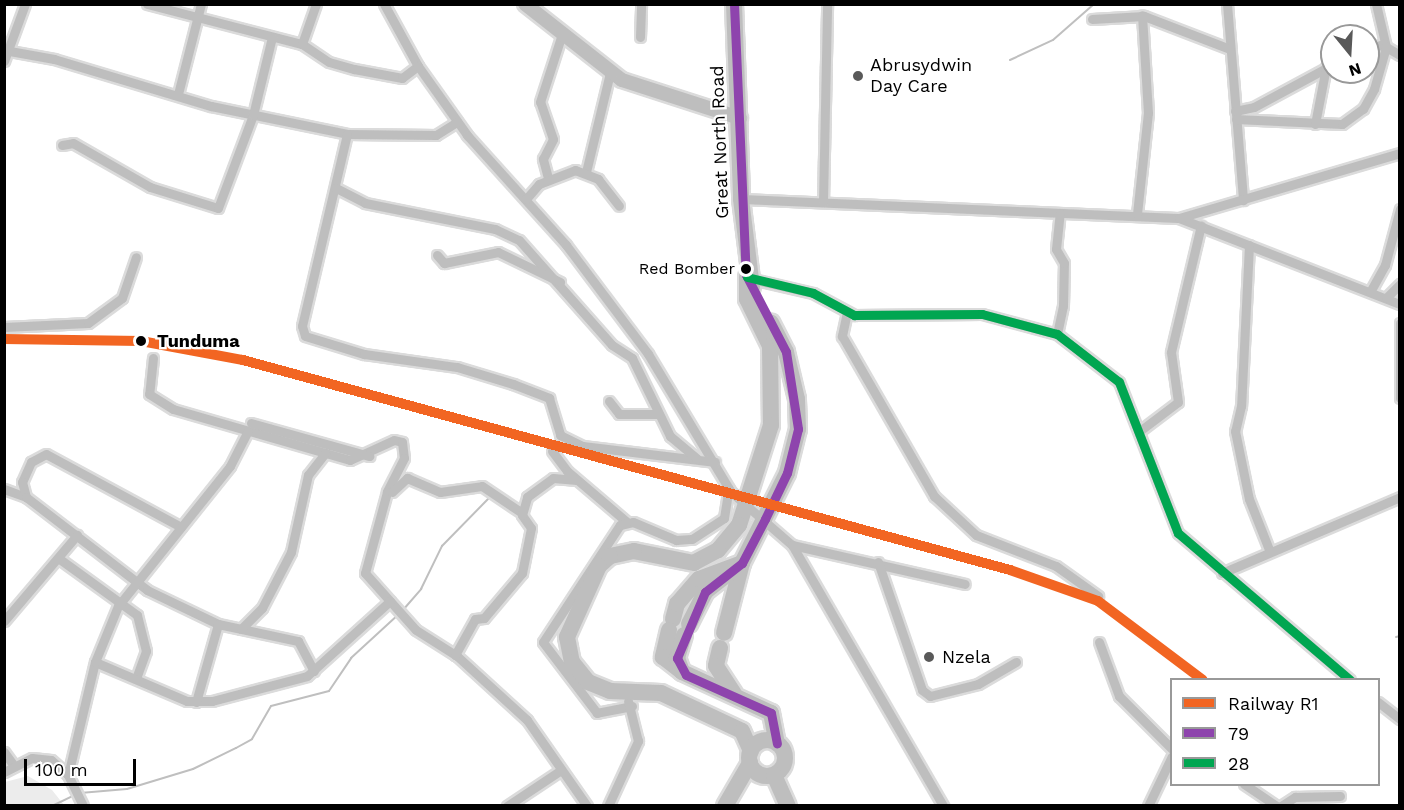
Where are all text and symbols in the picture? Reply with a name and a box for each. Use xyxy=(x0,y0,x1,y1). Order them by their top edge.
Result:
north arrow xyxy=(1320,24,1380,84)
place label: Abrusydwin Day Care xyxy=(870,55,972,98)
text: N xyxy=(1347,59,1364,81)
street label: Great North Road xyxy=(707,65,733,219)
marker: Abrusydwin Day Care xyxy=(851,69,865,83)
place label: Red Bomber xyxy=(639,259,735,279)
marker: Red Bomber xyxy=(740,263,752,275)
marker: Tunduma xyxy=(130,330,152,352)
place label: Tunduma xyxy=(157,330,240,352)
place label: Nzela xyxy=(942,646,991,668)
marker: Nzela xyxy=(920,648,938,666)
legend xyxy=(1170,678,1380,786)
text: Railway R1 xyxy=(1228,693,1319,714)
text: 79 xyxy=(1228,723,1249,744)
scale bar xyxy=(27,747,140,785)
text: 28 xyxy=(1228,753,1250,774)
text: 100 m xyxy=(35,759,88,780)

